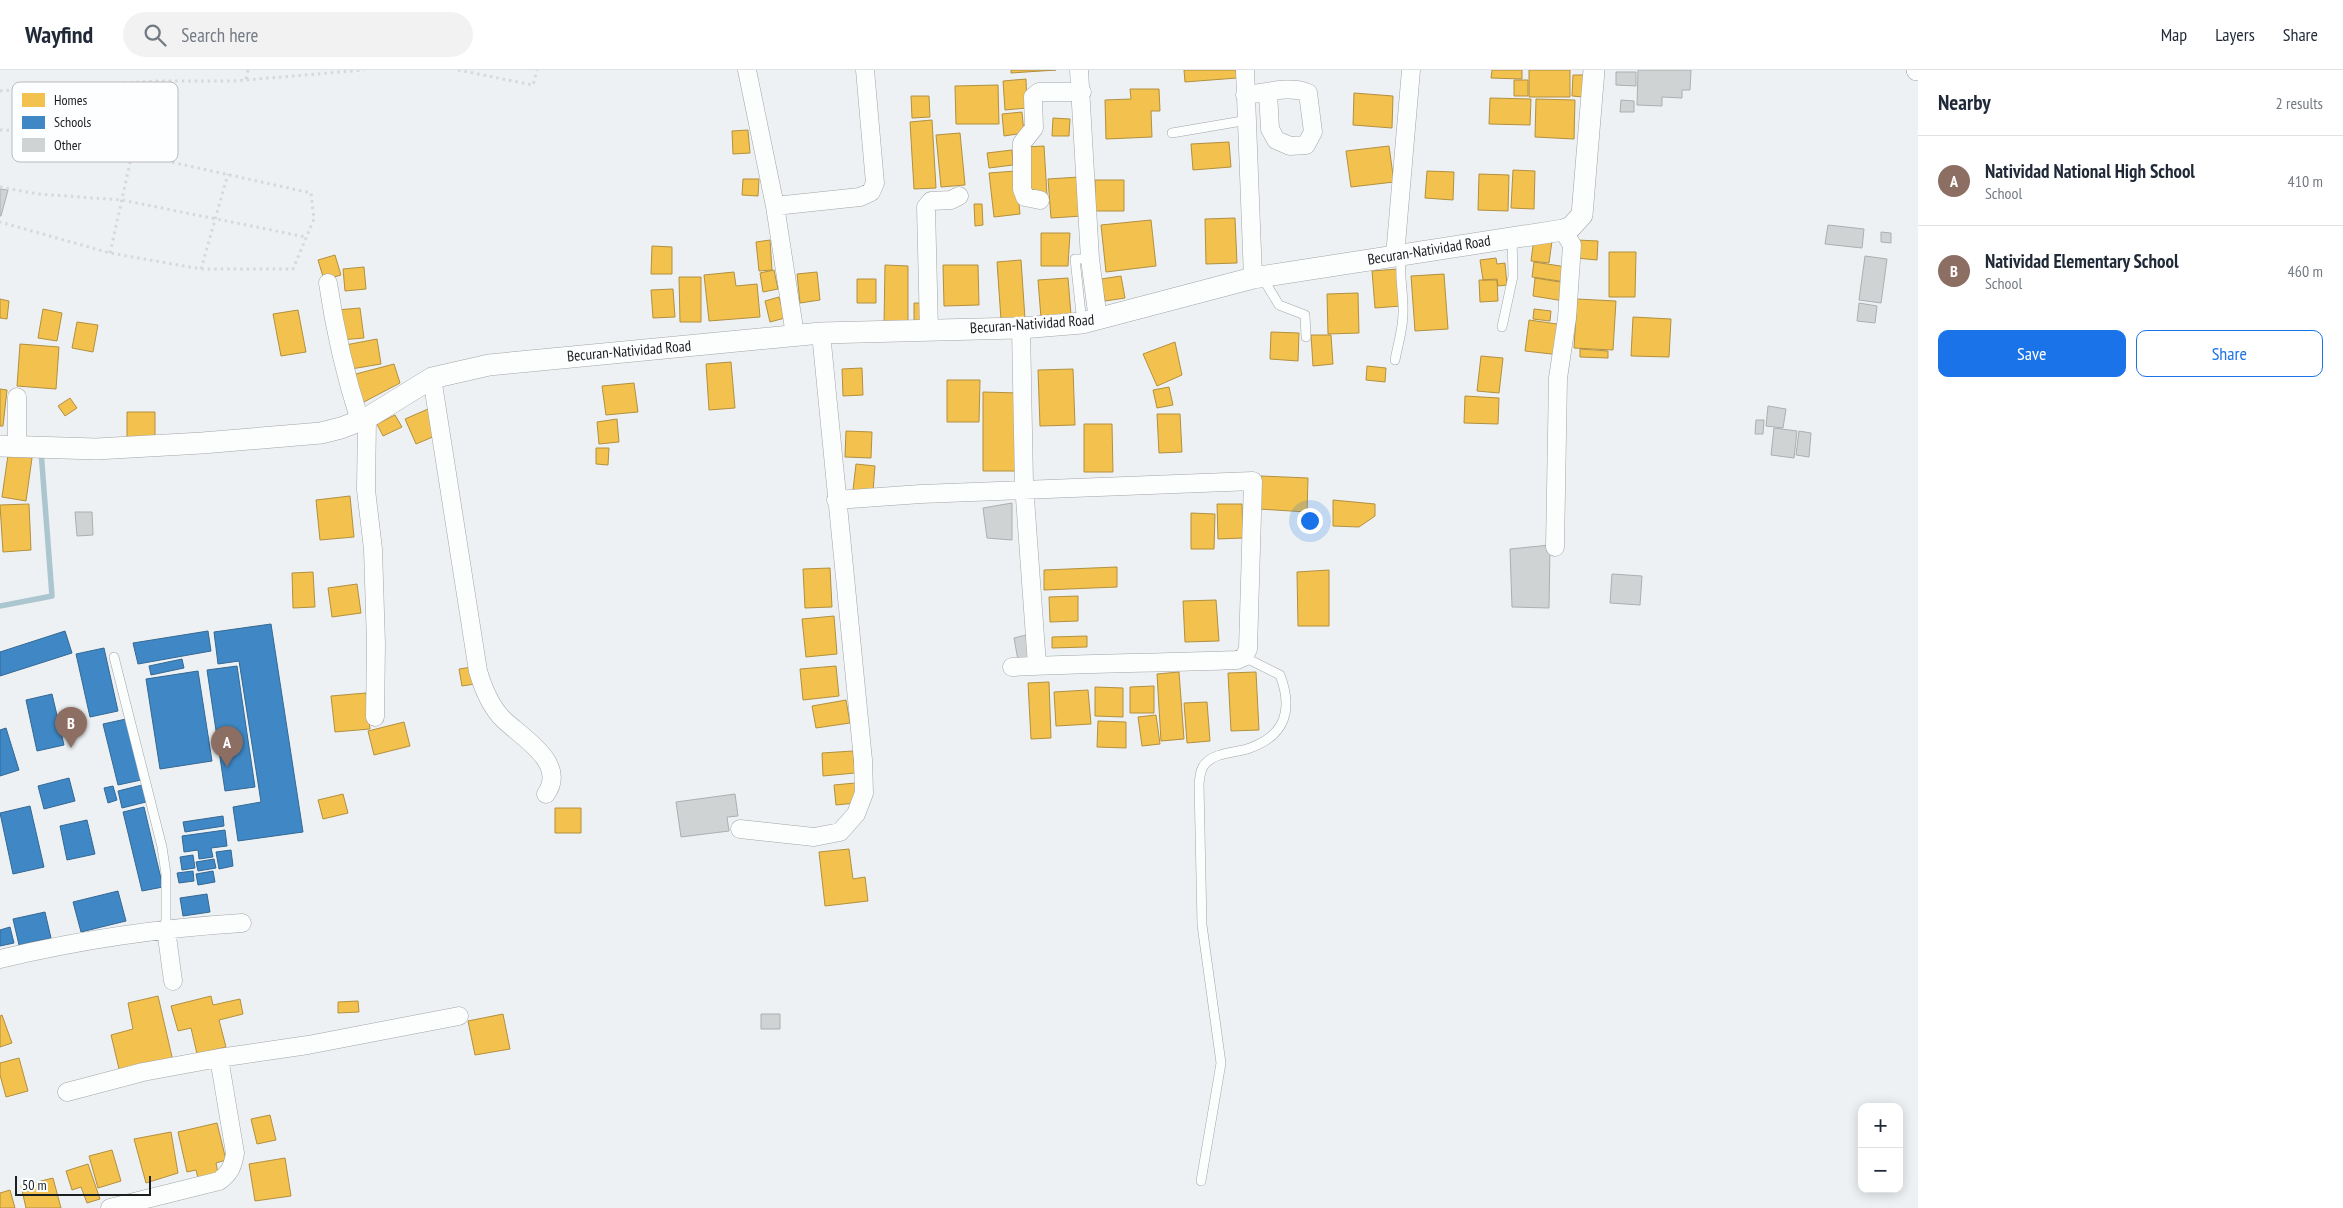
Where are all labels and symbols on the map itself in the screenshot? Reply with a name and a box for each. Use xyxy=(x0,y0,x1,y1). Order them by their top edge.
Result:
legend xyxy=(12,82,178,162)
text: Homes xyxy=(54,91,87,109)
text: Schools xyxy=(54,113,91,131)
text: Other xyxy=(54,136,81,154)
street label: Becuran-Natividad Road xyxy=(1366,230,1492,269)
street label: Becuran-Natividad Road xyxy=(969,310,1095,337)
street label: Becuran-Natividad Road xyxy=(566,336,692,365)
your location xyxy=(1297,508,1323,534)
pin: B xyxy=(55,707,87,748)
pin: A xyxy=(211,726,243,767)
scale bar xyxy=(15,1173,151,1196)

